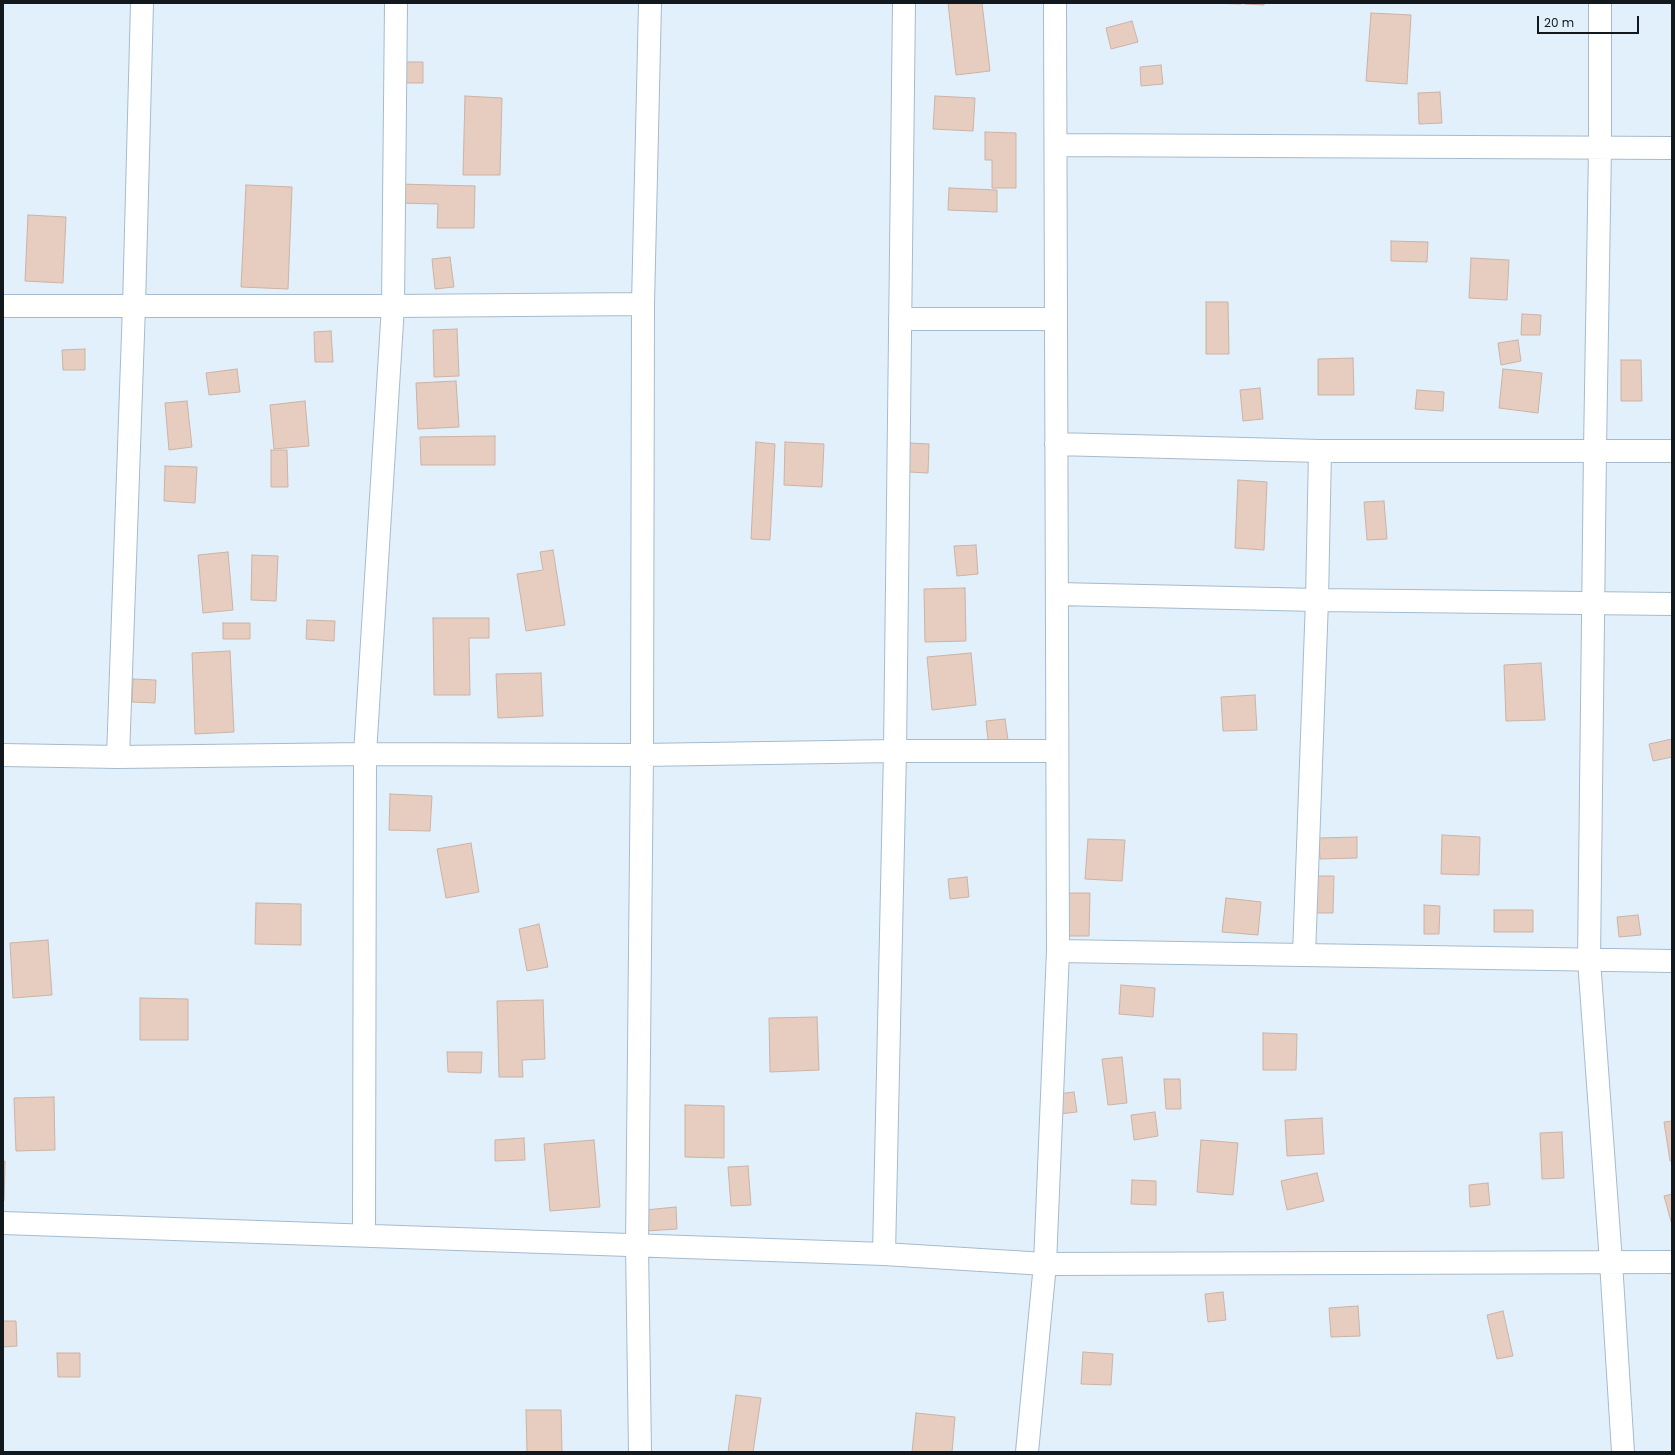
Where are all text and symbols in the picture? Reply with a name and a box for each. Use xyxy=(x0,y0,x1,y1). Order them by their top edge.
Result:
scale bar xyxy=(1539,8,1641,34)
text: 20 m xyxy=(1544,14,1574,31)

